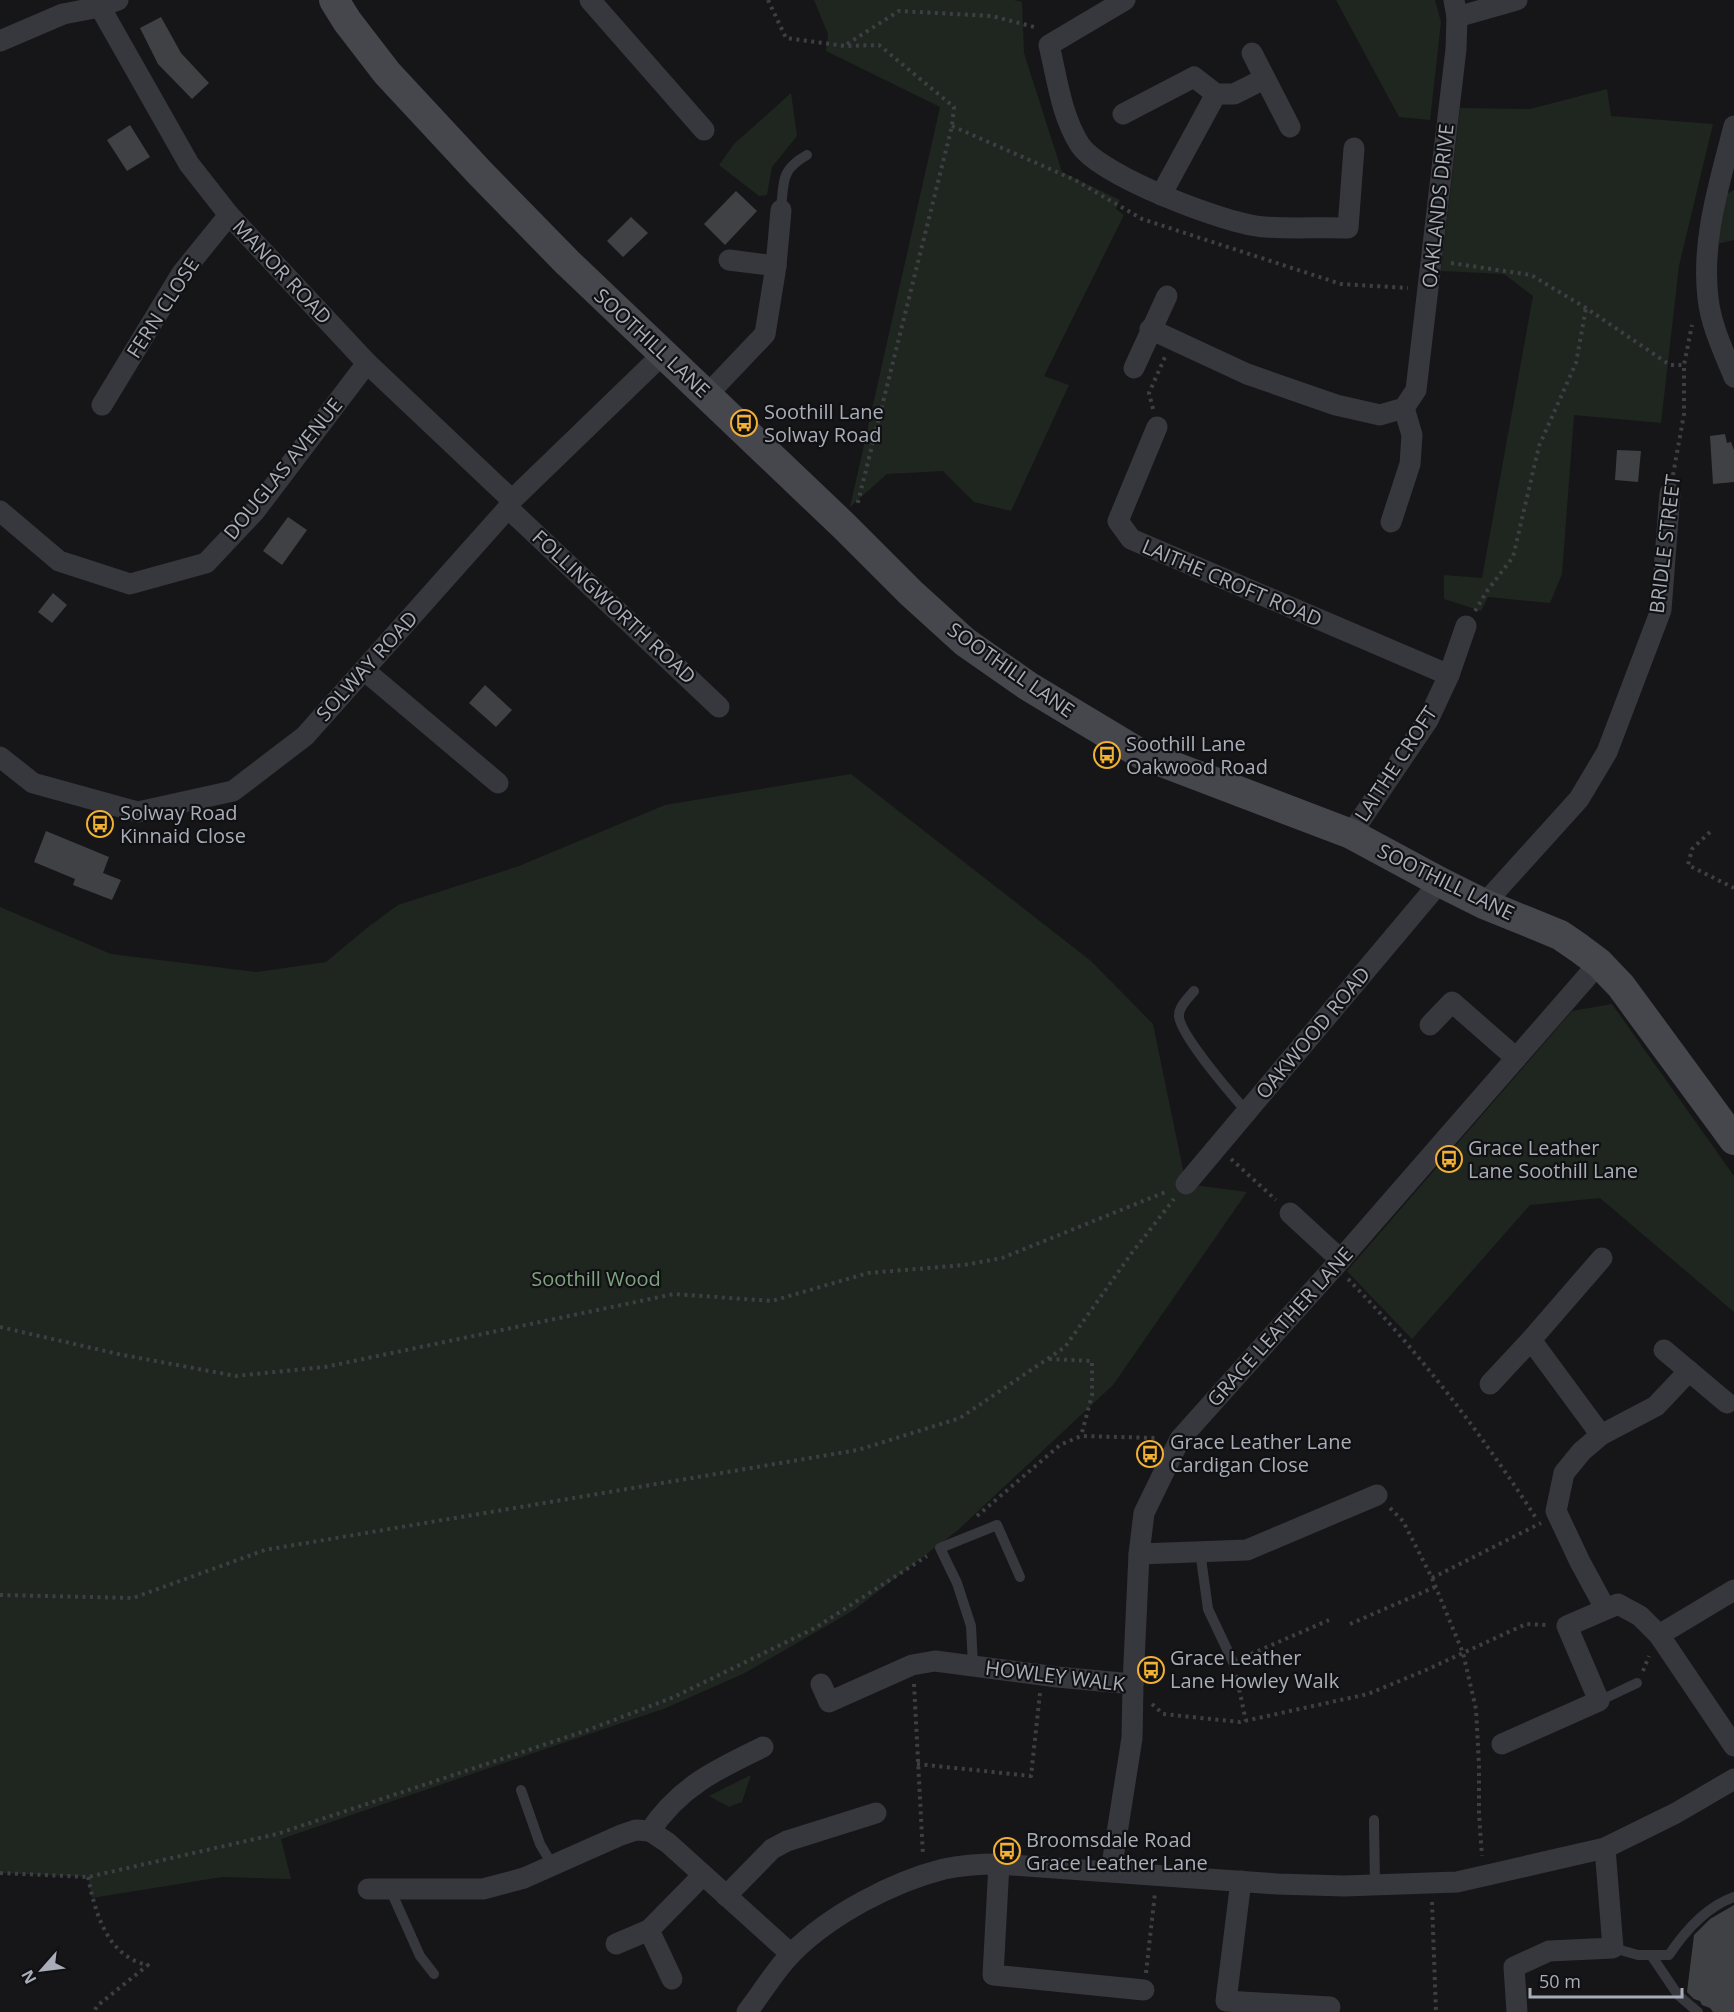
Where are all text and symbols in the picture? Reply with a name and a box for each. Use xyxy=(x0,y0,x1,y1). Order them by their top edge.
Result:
street label: OAKLANDS DRIVE xyxy=(1415,123,1460,289)
street label: MANOR ROAD xyxy=(227,214,338,330)
street label: FERN CLOSE xyxy=(120,252,205,363)
street label: SOOTHILL LANE xyxy=(589,282,716,403)
street label: DOUGLAS AVENUE xyxy=(217,392,348,545)
place label: Soothill Lane Solway Road xyxy=(764,398,884,448)
bus stop icon: Soothill Lane Solway Road xyxy=(729,408,759,438)
street label: BRIDLE STREET xyxy=(1643,473,1686,615)
street label: FOLLINGWORTH ROAD xyxy=(527,524,702,690)
street label: LAITHE CROFT ROAD xyxy=(1138,532,1326,633)
street label: SOLWAY ROAD xyxy=(310,605,423,727)
street label: SOOTHILL LANE xyxy=(943,616,1080,723)
street label: LAITHE CROFT xyxy=(1348,701,1443,827)
place label: Soothill Lane Oakwood Road xyxy=(1126,730,1268,780)
bus stop icon: Soothill Lane Oakwood Road xyxy=(1092,740,1122,770)
place label: Solway Road Kinnaid Close xyxy=(120,799,246,849)
bus stop icon: Solway Road Kinnaid Close xyxy=(85,809,115,839)
street label: SOOTHILL LANE xyxy=(1373,837,1519,926)
street label: OAKWOOD ROAD xyxy=(1249,961,1376,1104)
place label: Grace Leather Lane Soothill Lane xyxy=(1468,1134,1638,1184)
bus stop icon: Grace Leather Lane Soothill Lane xyxy=(1434,1144,1464,1174)
street label: GRACE LEATHER LANE xyxy=(1201,1241,1359,1412)
park label: Soothill Wood xyxy=(531,1265,661,1292)
place label: Grace Leather Lane Cardigan Close xyxy=(1170,1428,1352,1478)
bus stop icon: Grace Leather Lane Cardigan Close xyxy=(1135,1439,1165,1469)
place label: Grace Leather Lane Howley Walk xyxy=(1170,1644,1340,1694)
street label: HOWLEY WALK xyxy=(984,1654,1127,1698)
bus stop icon: Grace Leather Lane Howley Walk xyxy=(1136,1655,1166,1685)
place label: Broomsdale Road Grace Leather Lane xyxy=(1026,1826,1208,1876)
bus stop icon: Broomsdale Road Grace Leather Lane xyxy=(992,1836,1022,1866)
north arrow xyxy=(12,1940,72,2000)
scale bar xyxy=(1530,1961,1682,1999)
text: N xyxy=(16,1966,42,1988)
text: 50 m xyxy=(1539,1969,1581,1993)

